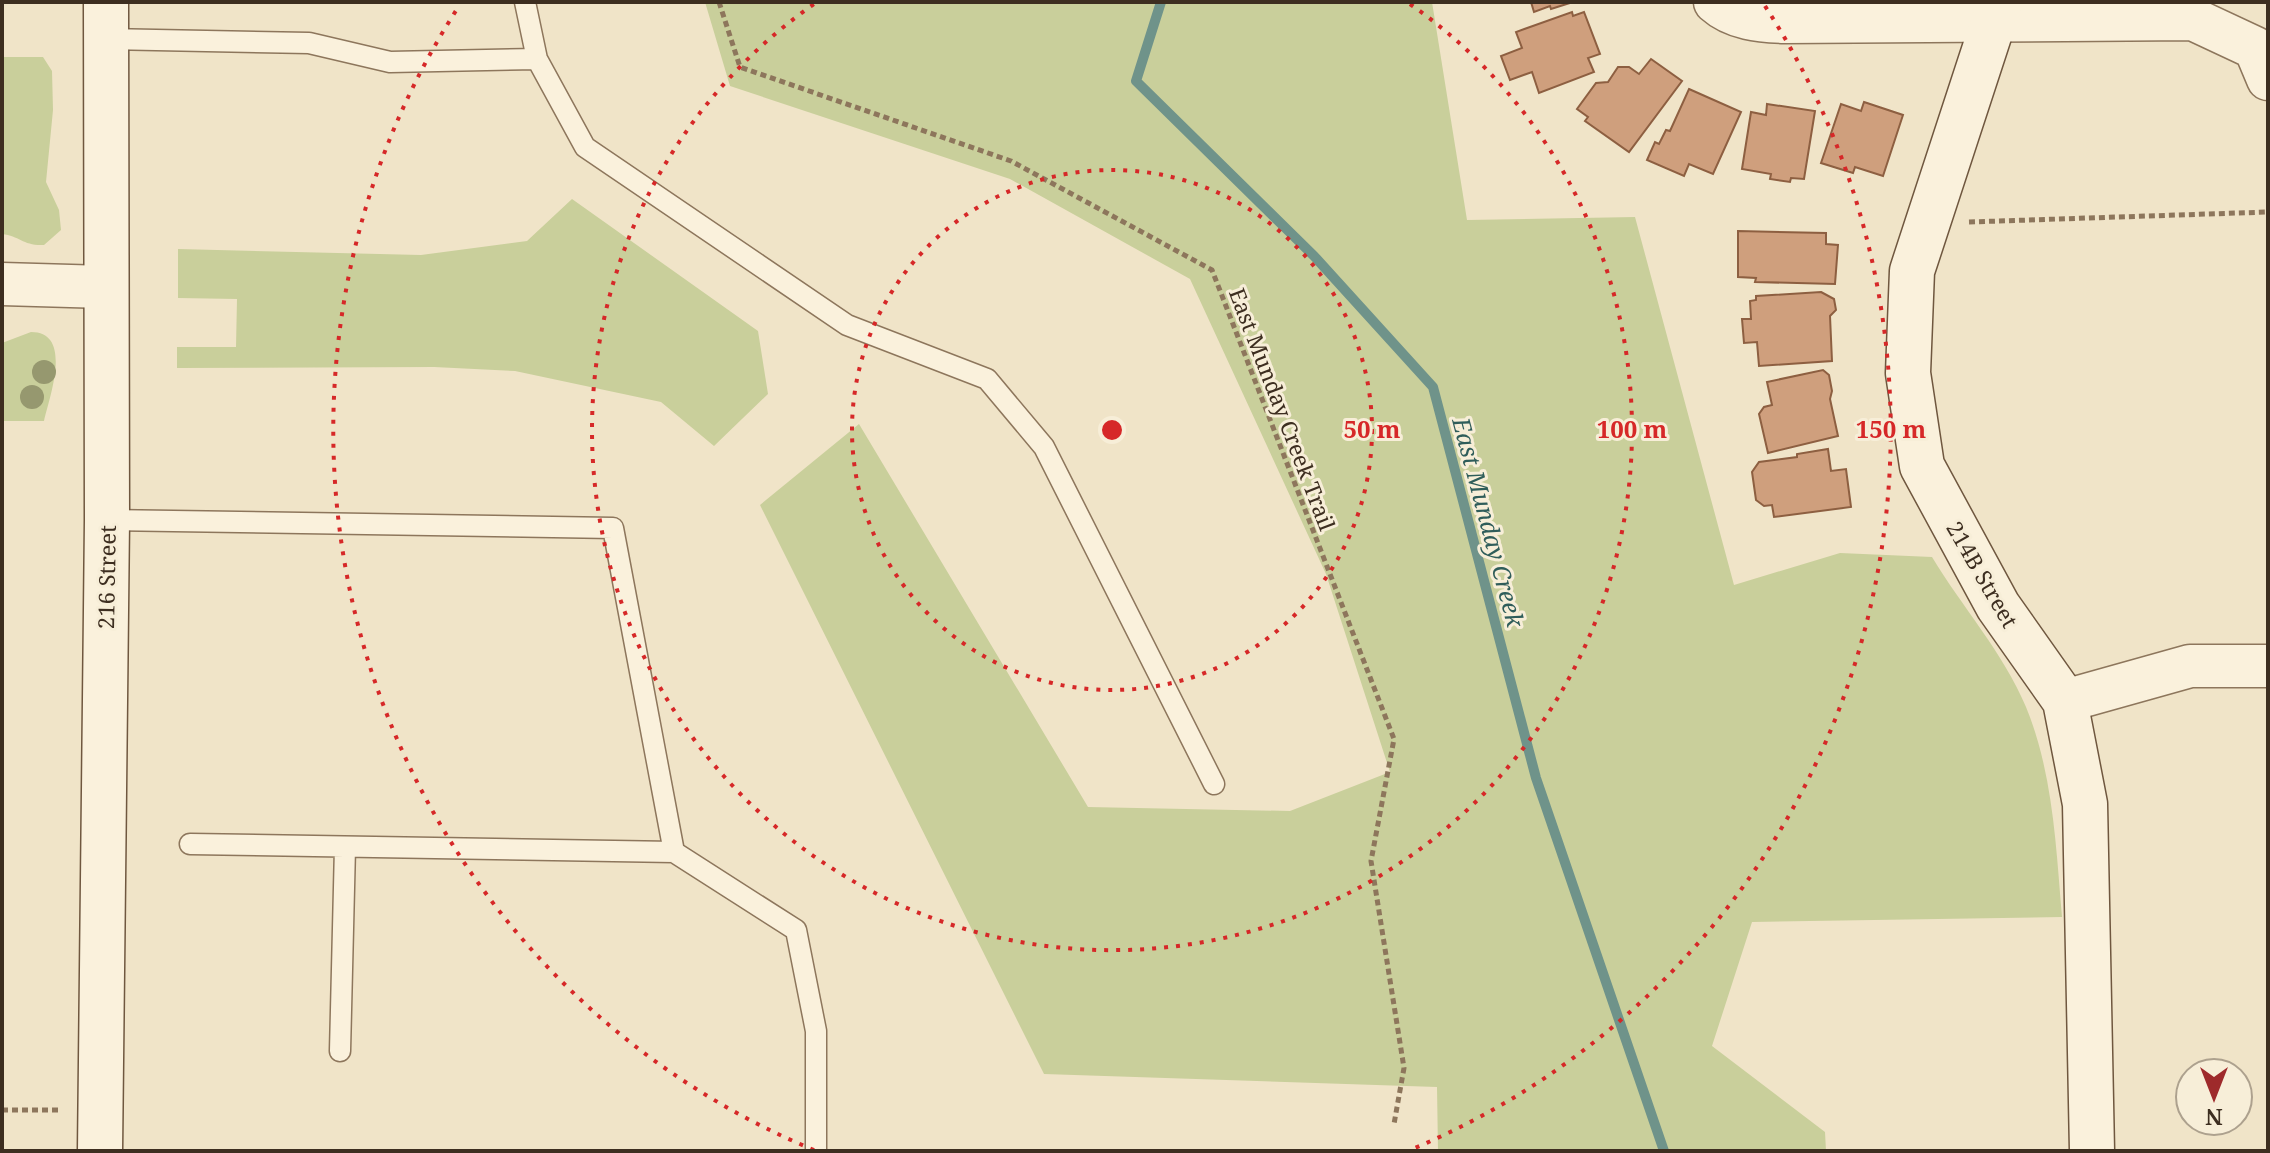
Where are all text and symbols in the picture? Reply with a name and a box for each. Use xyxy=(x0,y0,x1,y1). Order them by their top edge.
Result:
street label: East Munday Creek Trail xyxy=(1223,283,1343,535)
text: 50 m xyxy=(1343,412,1401,445)
text: 100 m xyxy=(1597,412,1668,445)
text: 150 m xyxy=(1856,412,1927,445)
water label: East Munday Creek xyxy=(1445,413,1533,632)
centre of rings xyxy=(1098,416,1126,444)
street label: 214B Street xyxy=(1940,515,2026,633)
street label: 216 Street xyxy=(90,525,122,629)
north arrow xyxy=(2174,1057,2254,1137)
text: N xyxy=(2205,1103,2223,1133)

